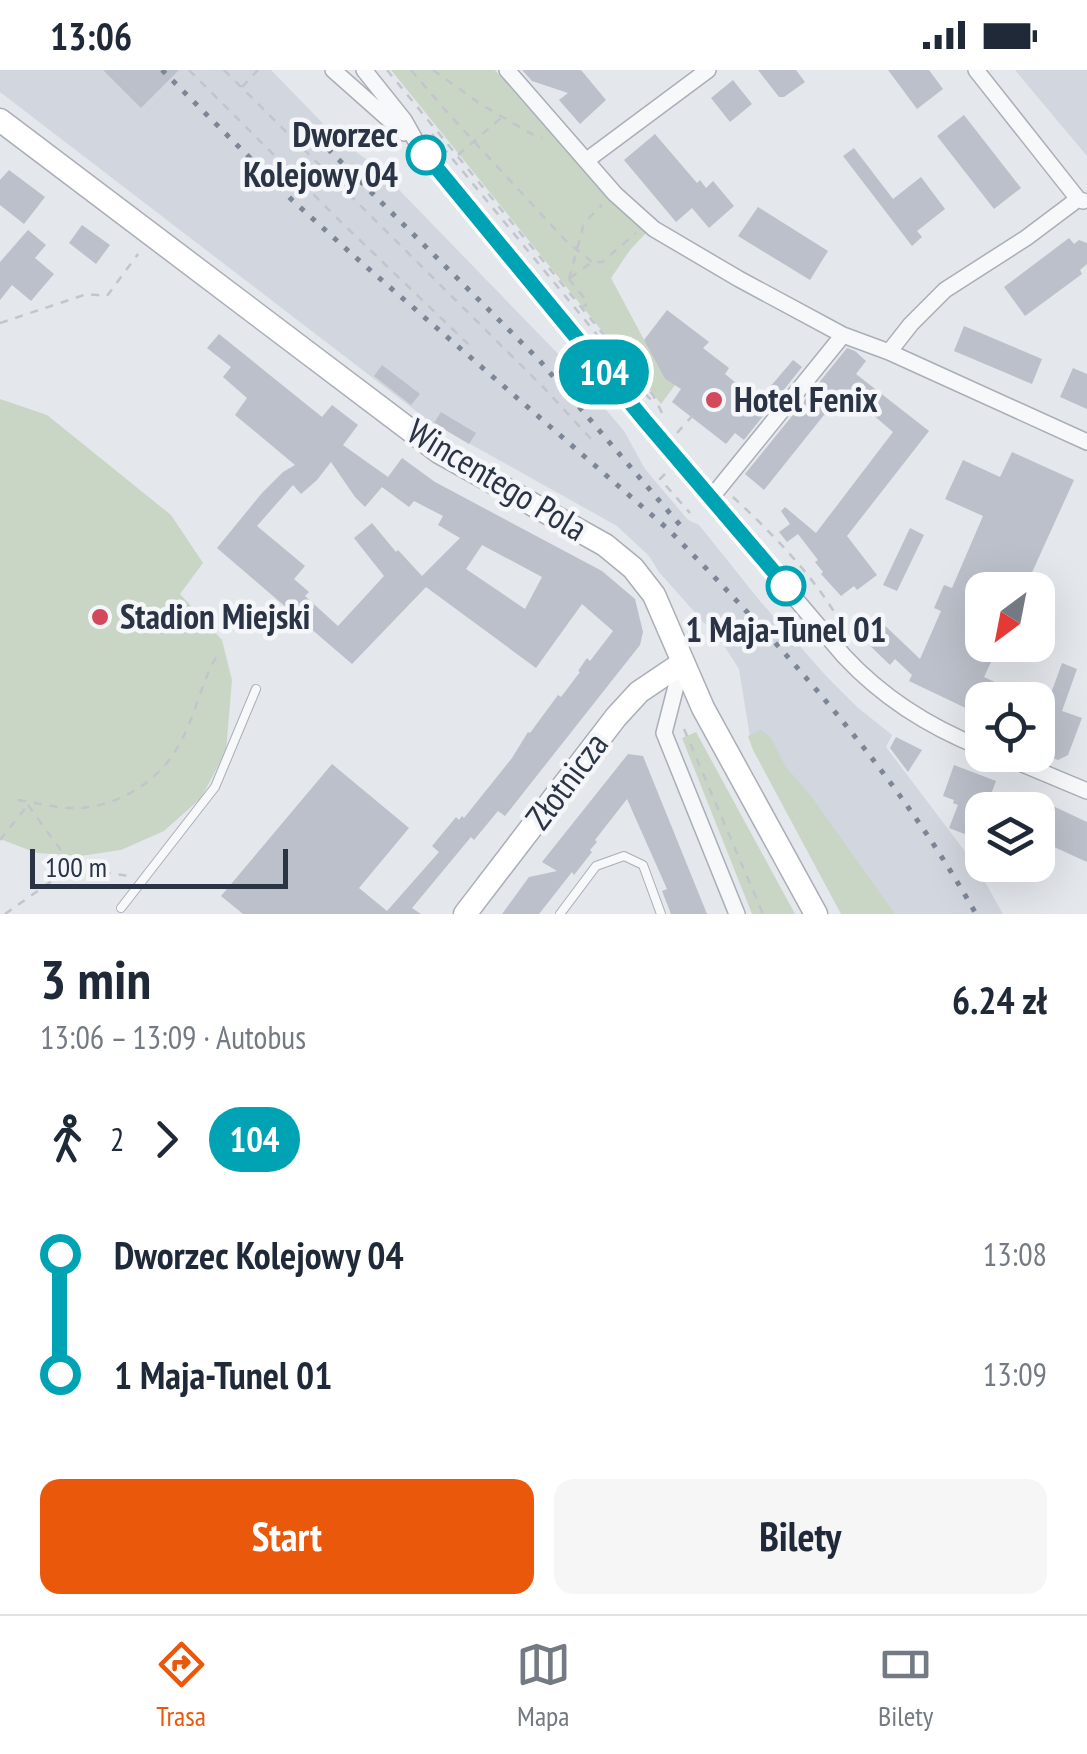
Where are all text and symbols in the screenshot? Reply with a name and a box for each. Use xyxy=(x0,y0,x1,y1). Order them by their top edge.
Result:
text: 13:06 xyxy=(50,11,132,60)
place label: Dworzec Kolejowy 04 xyxy=(243,111,398,197)
marker: Dworzec Kolejowy 04 xyxy=(407,136,445,174)
line badge: 104 xyxy=(546,340,662,404)
text: 104 xyxy=(579,349,629,395)
place label: Hotel Fenix xyxy=(734,376,878,422)
marker: Hotel Fenix xyxy=(703,389,725,411)
street label: Wincentego Pola xyxy=(399,408,596,551)
marker: 1 Maja-Tunel 01 xyxy=(767,567,805,605)
north arrow xyxy=(965,572,1055,662)
map controls xyxy=(965,572,1055,882)
place label: Stadion Miejski xyxy=(120,593,310,639)
marker: Stadion Miejski xyxy=(89,606,111,628)
place label: 1 Maja-Tunel 01 xyxy=(685,606,887,652)
button: locate xyxy=(965,682,1055,772)
street label: Złotnicza xyxy=(515,723,618,838)
button: layers xyxy=(965,792,1055,882)
scale bar xyxy=(30,844,288,888)
text: 100 m xyxy=(45,848,107,885)
text: 3 min xyxy=(40,943,151,1014)
text: 6.24 zł xyxy=(952,975,1047,1024)
text: 13:06 – 13:09 · Autobus xyxy=(40,1016,306,1058)
icon: walk xyxy=(40,1112,95,1167)
icon: forward xyxy=(139,1112,194,1167)
text: 104 xyxy=(229,1116,280,1162)
text: 2 xyxy=(110,1118,124,1160)
text: Dworzec Kolejowy 04 xyxy=(114,1230,404,1279)
text: 13:08 xyxy=(983,1233,1047,1275)
text: 1 Maja-Tunel 01 xyxy=(114,1350,332,1399)
text: 13:09 xyxy=(983,1353,1047,1395)
button: Start xyxy=(40,1479,534,1594)
button: Bilety xyxy=(554,1479,1047,1594)
tab: Trasa xyxy=(154,1637,209,1734)
tab: Mapa xyxy=(516,1637,571,1734)
tab: Bilety xyxy=(878,1637,933,1734)

